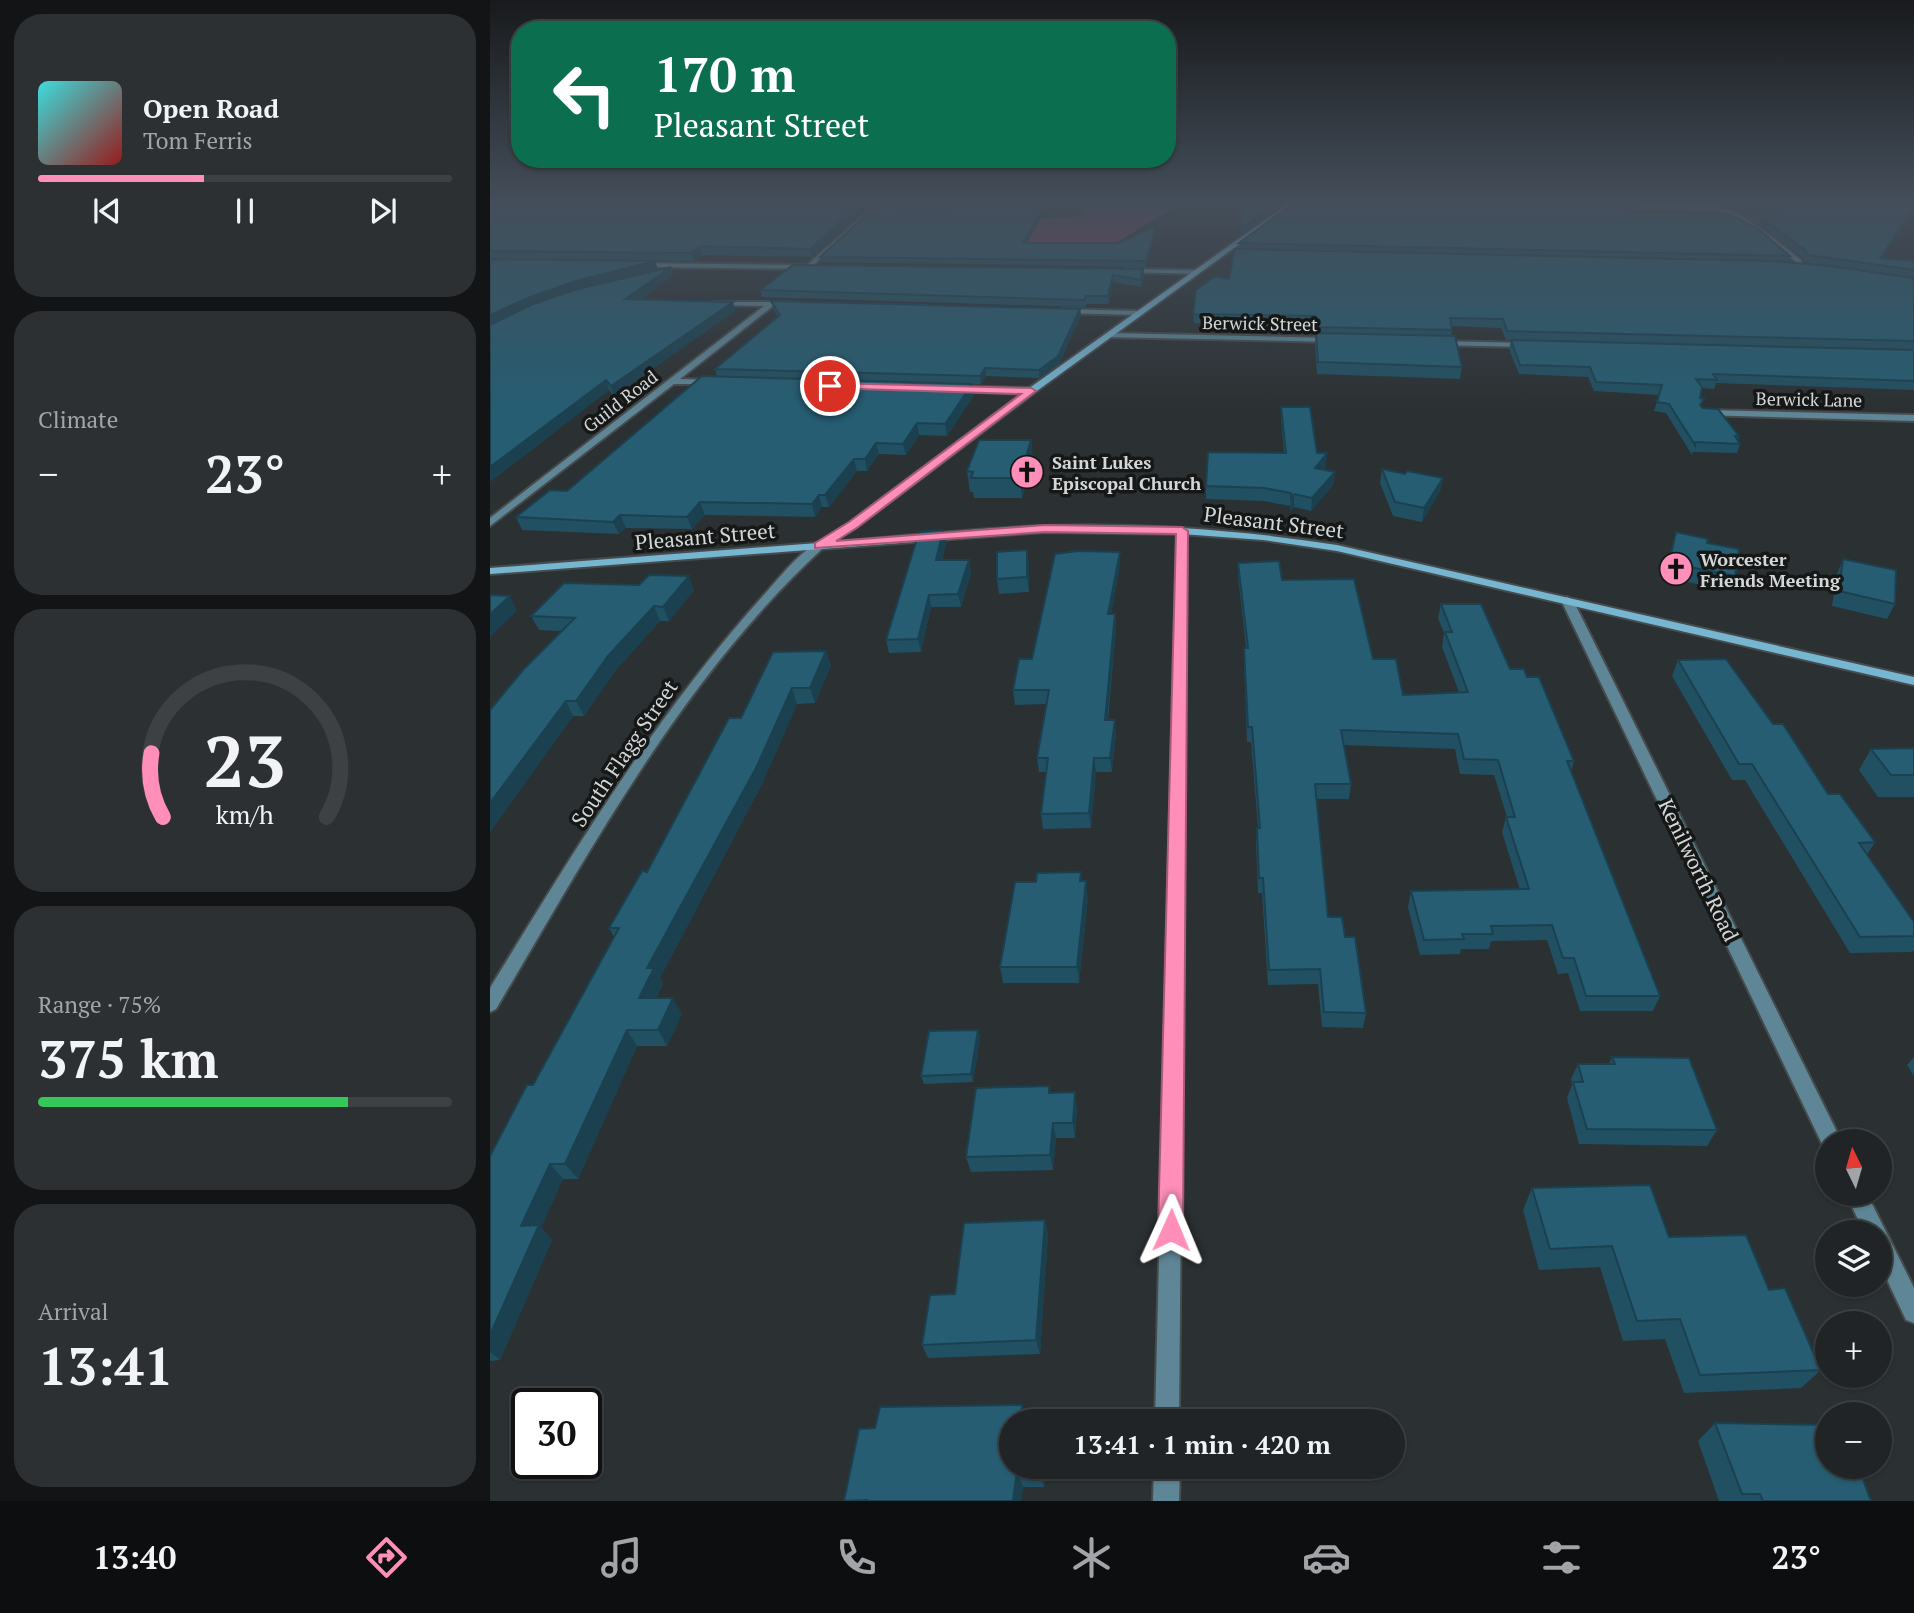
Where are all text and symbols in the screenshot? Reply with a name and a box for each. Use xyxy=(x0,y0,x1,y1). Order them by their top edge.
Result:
text: 170 m xyxy=(654,41,796,106)
icon: left xyxy=(539,49,630,140)
text: Open Road xyxy=(143,91,279,125)
text: Pleasant Street xyxy=(654,104,869,146)
text: Tom Ferris xyxy=(143,125,253,156)
icon: previous xyxy=(88,192,126,230)
icon: pause xyxy=(226,192,264,230)
icon: next xyxy=(364,192,402,230)
street label: Berwick Street xyxy=(1202,310,1318,336)
pin xyxy=(800,356,860,416)
street label: Guild Road xyxy=(578,364,662,438)
icon: arrive xyxy=(811,367,849,405)
street label: Berwick Lane xyxy=(1756,386,1862,412)
text: Climate xyxy=(38,404,118,435)
text: 23° xyxy=(205,439,285,508)
text: − xyxy=(38,449,58,499)
text: + xyxy=(432,449,452,499)
place label: Saint Lukes Episcopal Church xyxy=(1052,450,1202,495)
church icon: Saint Lukes Episcopal Church xyxy=(1008,453,1046,491)
street label: Pleasant Street xyxy=(1202,500,1346,545)
street label: Pleasant Street xyxy=(633,516,777,556)
place label: Worcester Friends Meeting xyxy=(1700,547,1841,592)
church icon: Worcester Friends Meeting xyxy=(1657,550,1695,588)
street label: South Flagg Street xyxy=(564,674,684,832)
text: 23 xyxy=(204,711,286,808)
street label: Kenilworth Road xyxy=(1652,794,1746,946)
text: km/h xyxy=(216,797,274,830)
text: Range · 75% xyxy=(38,989,161,1020)
text: 375 km xyxy=(38,1024,219,1093)
north arrow xyxy=(1815,1129,1892,1206)
map controls xyxy=(1815,1129,1892,1479)
position arrow xyxy=(1134,1193,1208,1267)
button: layers xyxy=(1815,1220,1892,1297)
text: Arrival xyxy=(38,1296,109,1327)
button: + xyxy=(1815,1311,1892,1388)
text: 13:41 xyxy=(38,1331,173,1400)
speed limit sign: 30 xyxy=(511,1388,602,1479)
button: − xyxy=(1815,1402,1892,1479)
text: 13:41 · 1 min · 420 m xyxy=(1073,1427,1331,1461)
icon: directions xyxy=(362,1533,411,1582)
icon: music xyxy=(597,1533,646,1582)
icon: phone xyxy=(832,1533,881,1582)
icon: climate xyxy=(1067,1533,1116,1582)
icon: car xyxy=(1302,1533,1351,1582)
icon: filters xyxy=(1537,1533,1586,1582)
text: 13:40 xyxy=(93,1536,176,1578)
text: 23° xyxy=(1772,1536,1821,1578)

